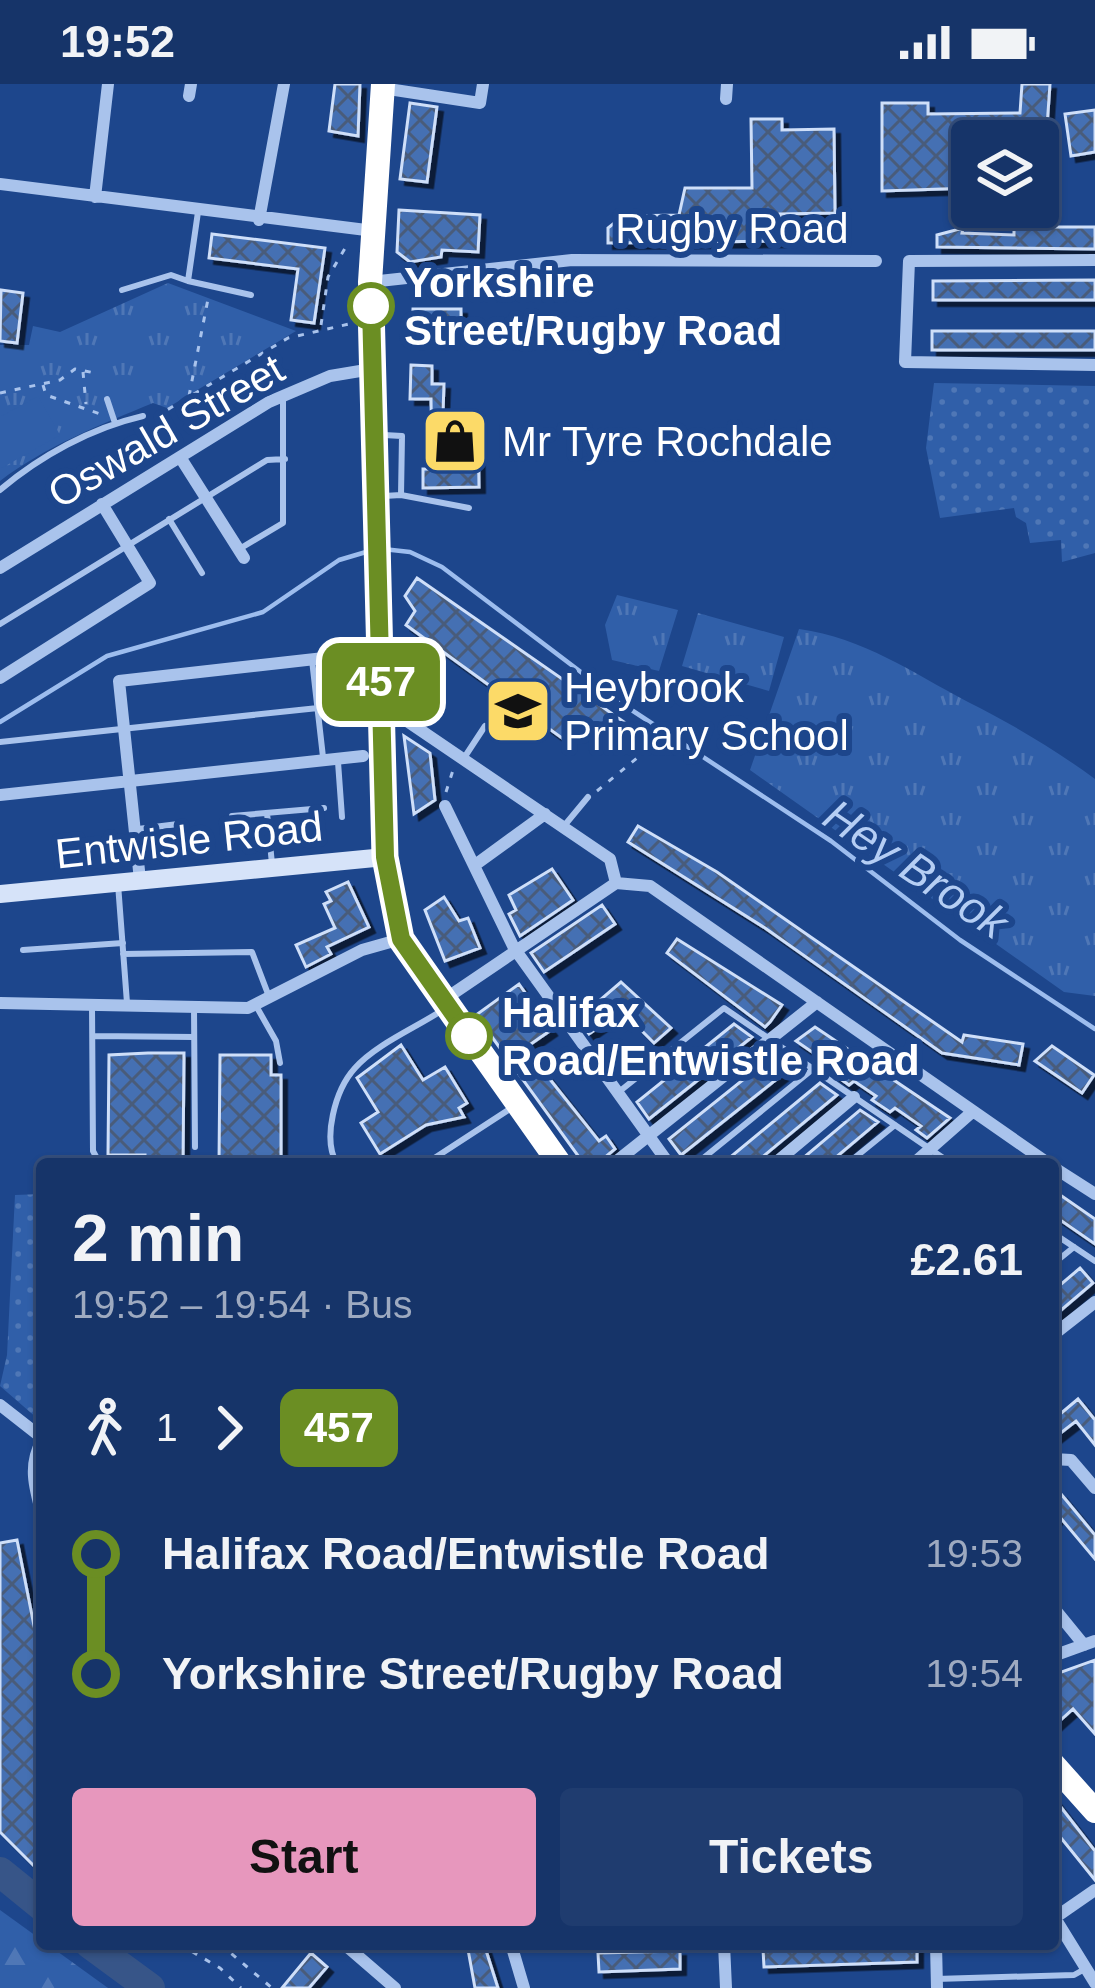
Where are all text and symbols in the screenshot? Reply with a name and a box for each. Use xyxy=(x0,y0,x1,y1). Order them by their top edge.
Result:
text: 19:52 xyxy=(60,16,175,67)
map controls xyxy=(951,120,1059,228)
button: layers xyxy=(951,120,1059,228)
street label: Rugby Road xyxy=(615,205,849,252)
place label: Yorkshire Street/Rugby Road xyxy=(404,259,782,354)
marker: Yorkshire Street/Rugby Road xyxy=(349,284,393,328)
street label: Oswald Street xyxy=(40,345,292,517)
shop icon: Mr Tyre Rochdale xyxy=(420,406,490,476)
place label: Mr Tyre Rochdale xyxy=(502,418,833,465)
line badge: 457 xyxy=(312,643,450,721)
text: 457 xyxy=(346,658,416,705)
place label: Heybrook Primary School xyxy=(564,664,849,759)
school or university icon: Heybrook Primary School xyxy=(483,676,553,746)
water label: Hey Brook xyxy=(815,789,1019,950)
street label: Entwisle Road xyxy=(53,803,325,877)
place label: Halifax Road/Entwistle Road xyxy=(502,989,920,1084)
marker: Halifax Road/Entwistle Road xyxy=(447,1014,491,1058)
text: 2 min xyxy=(72,1201,244,1275)
text: £2.61 xyxy=(910,1234,1023,1285)
text: 19:52 – 19:54 · Bus xyxy=(72,1283,412,1326)
icon: walk xyxy=(72,1395,138,1461)
icon: forward xyxy=(196,1395,262,1461)
text: 457 xyxy=(304,1404,374,1451)
text: 1 xyxy=(156,1406,178,1449)
text: Halifax Road/Entwistle Road xyxy=(162,1528,770,1579)
text: 19:53 xyxy=(925,1532,1023,1575)
text: Yorkshire Street/Rugby Road xyxy=(162,1648,784,1699)
text: 19:54 xyxy=(925,1652,1023,1695)
button: Start xyxy=(72,1788,536,1926)
button: Tickets xyxy=(560,1788,1023,1926)

